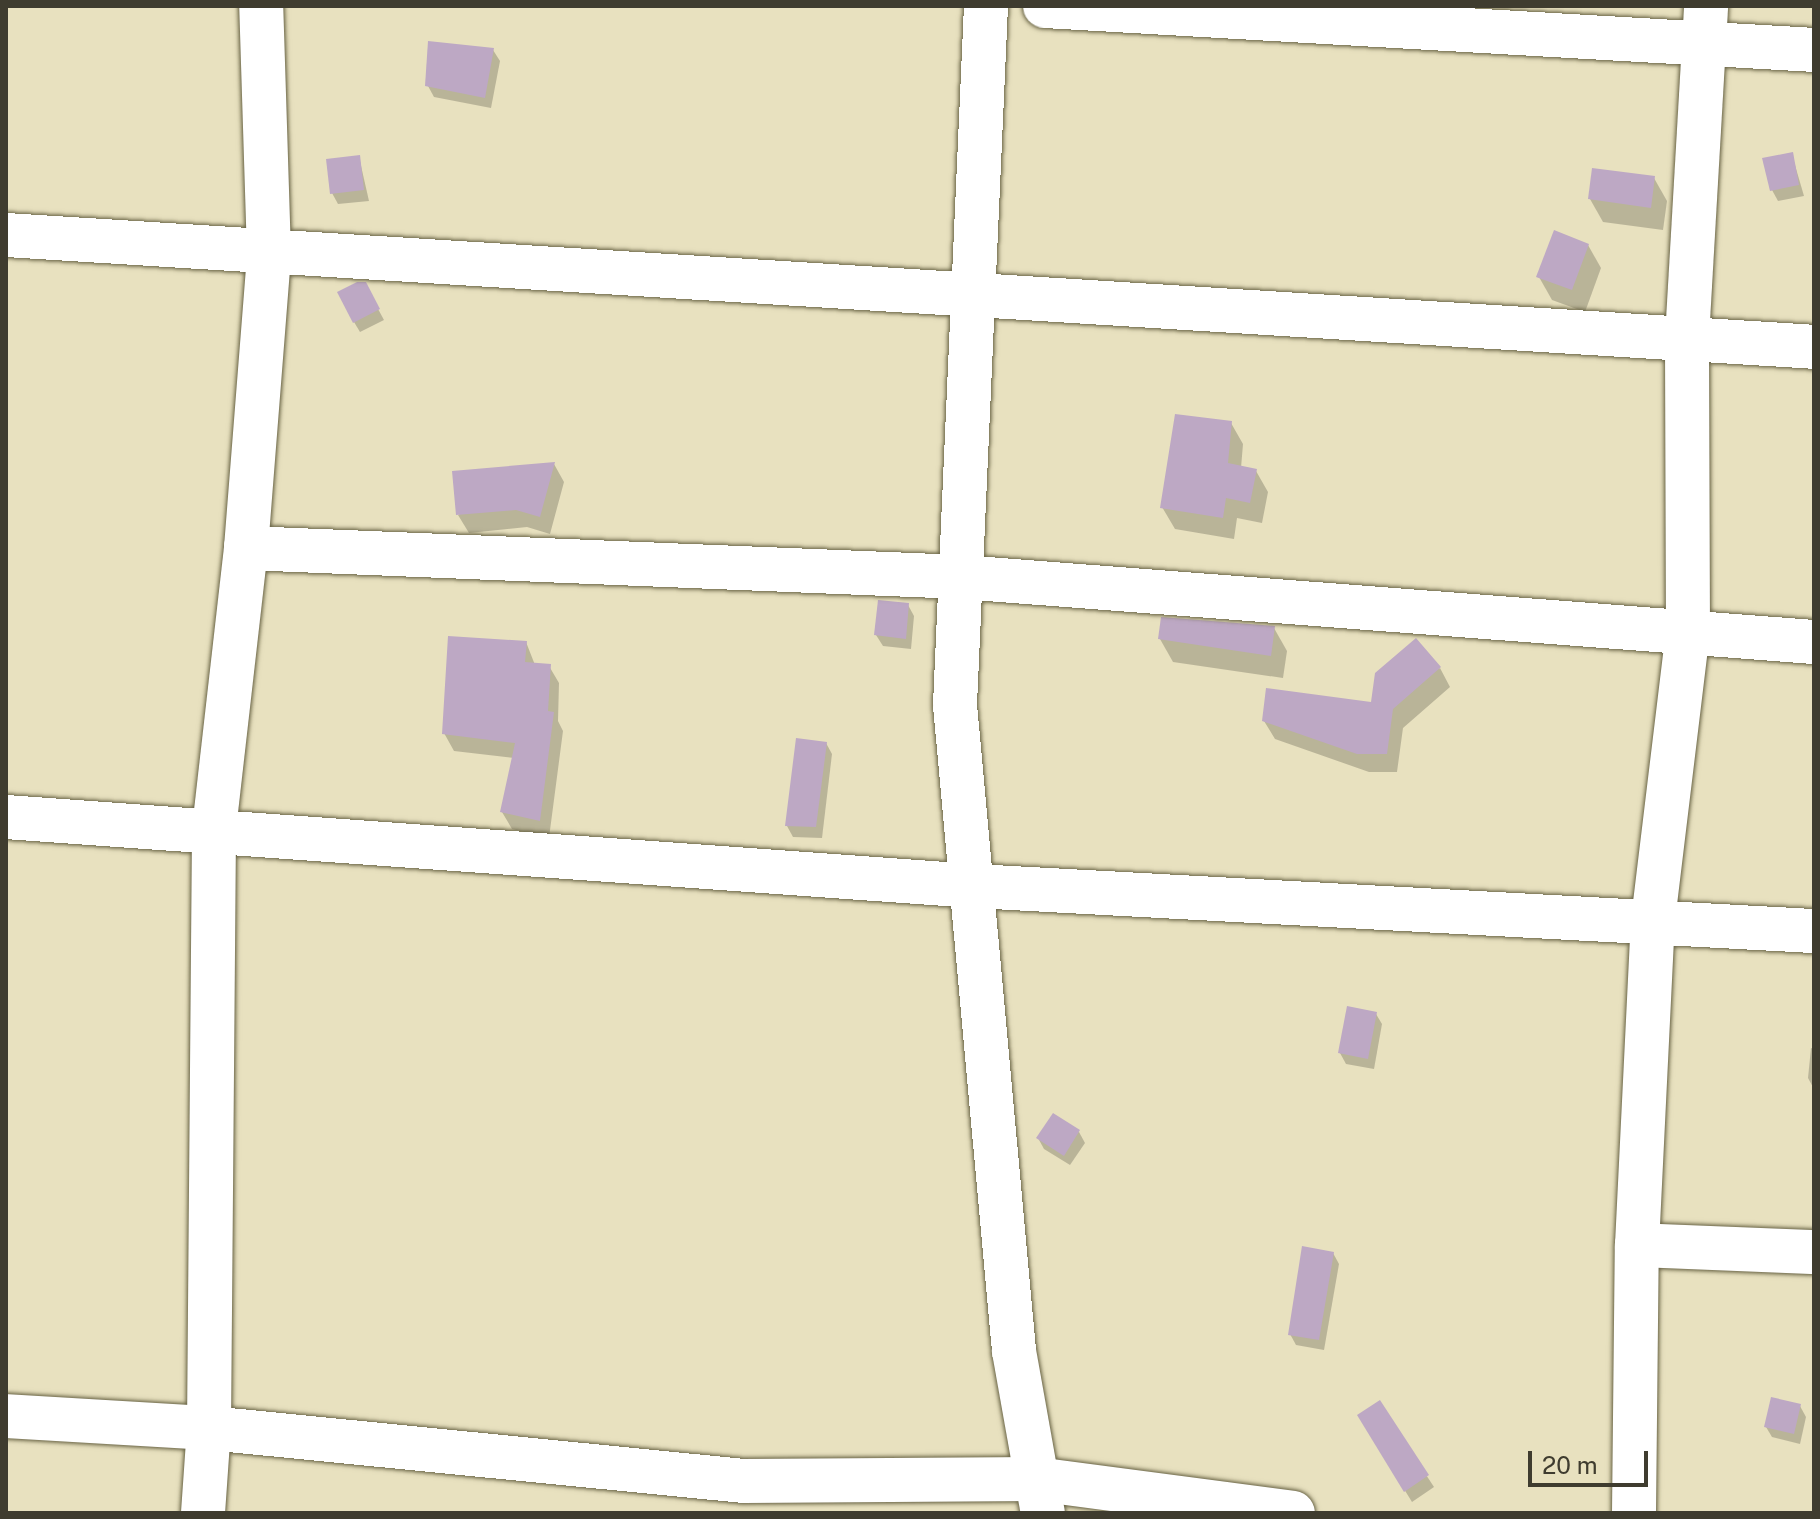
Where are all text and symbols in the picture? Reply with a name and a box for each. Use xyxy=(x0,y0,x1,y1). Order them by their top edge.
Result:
scale bar xyxy=(1532,1435,1652,1485)
text: 20 m xyxy=(1542,1451,1598,1479)

